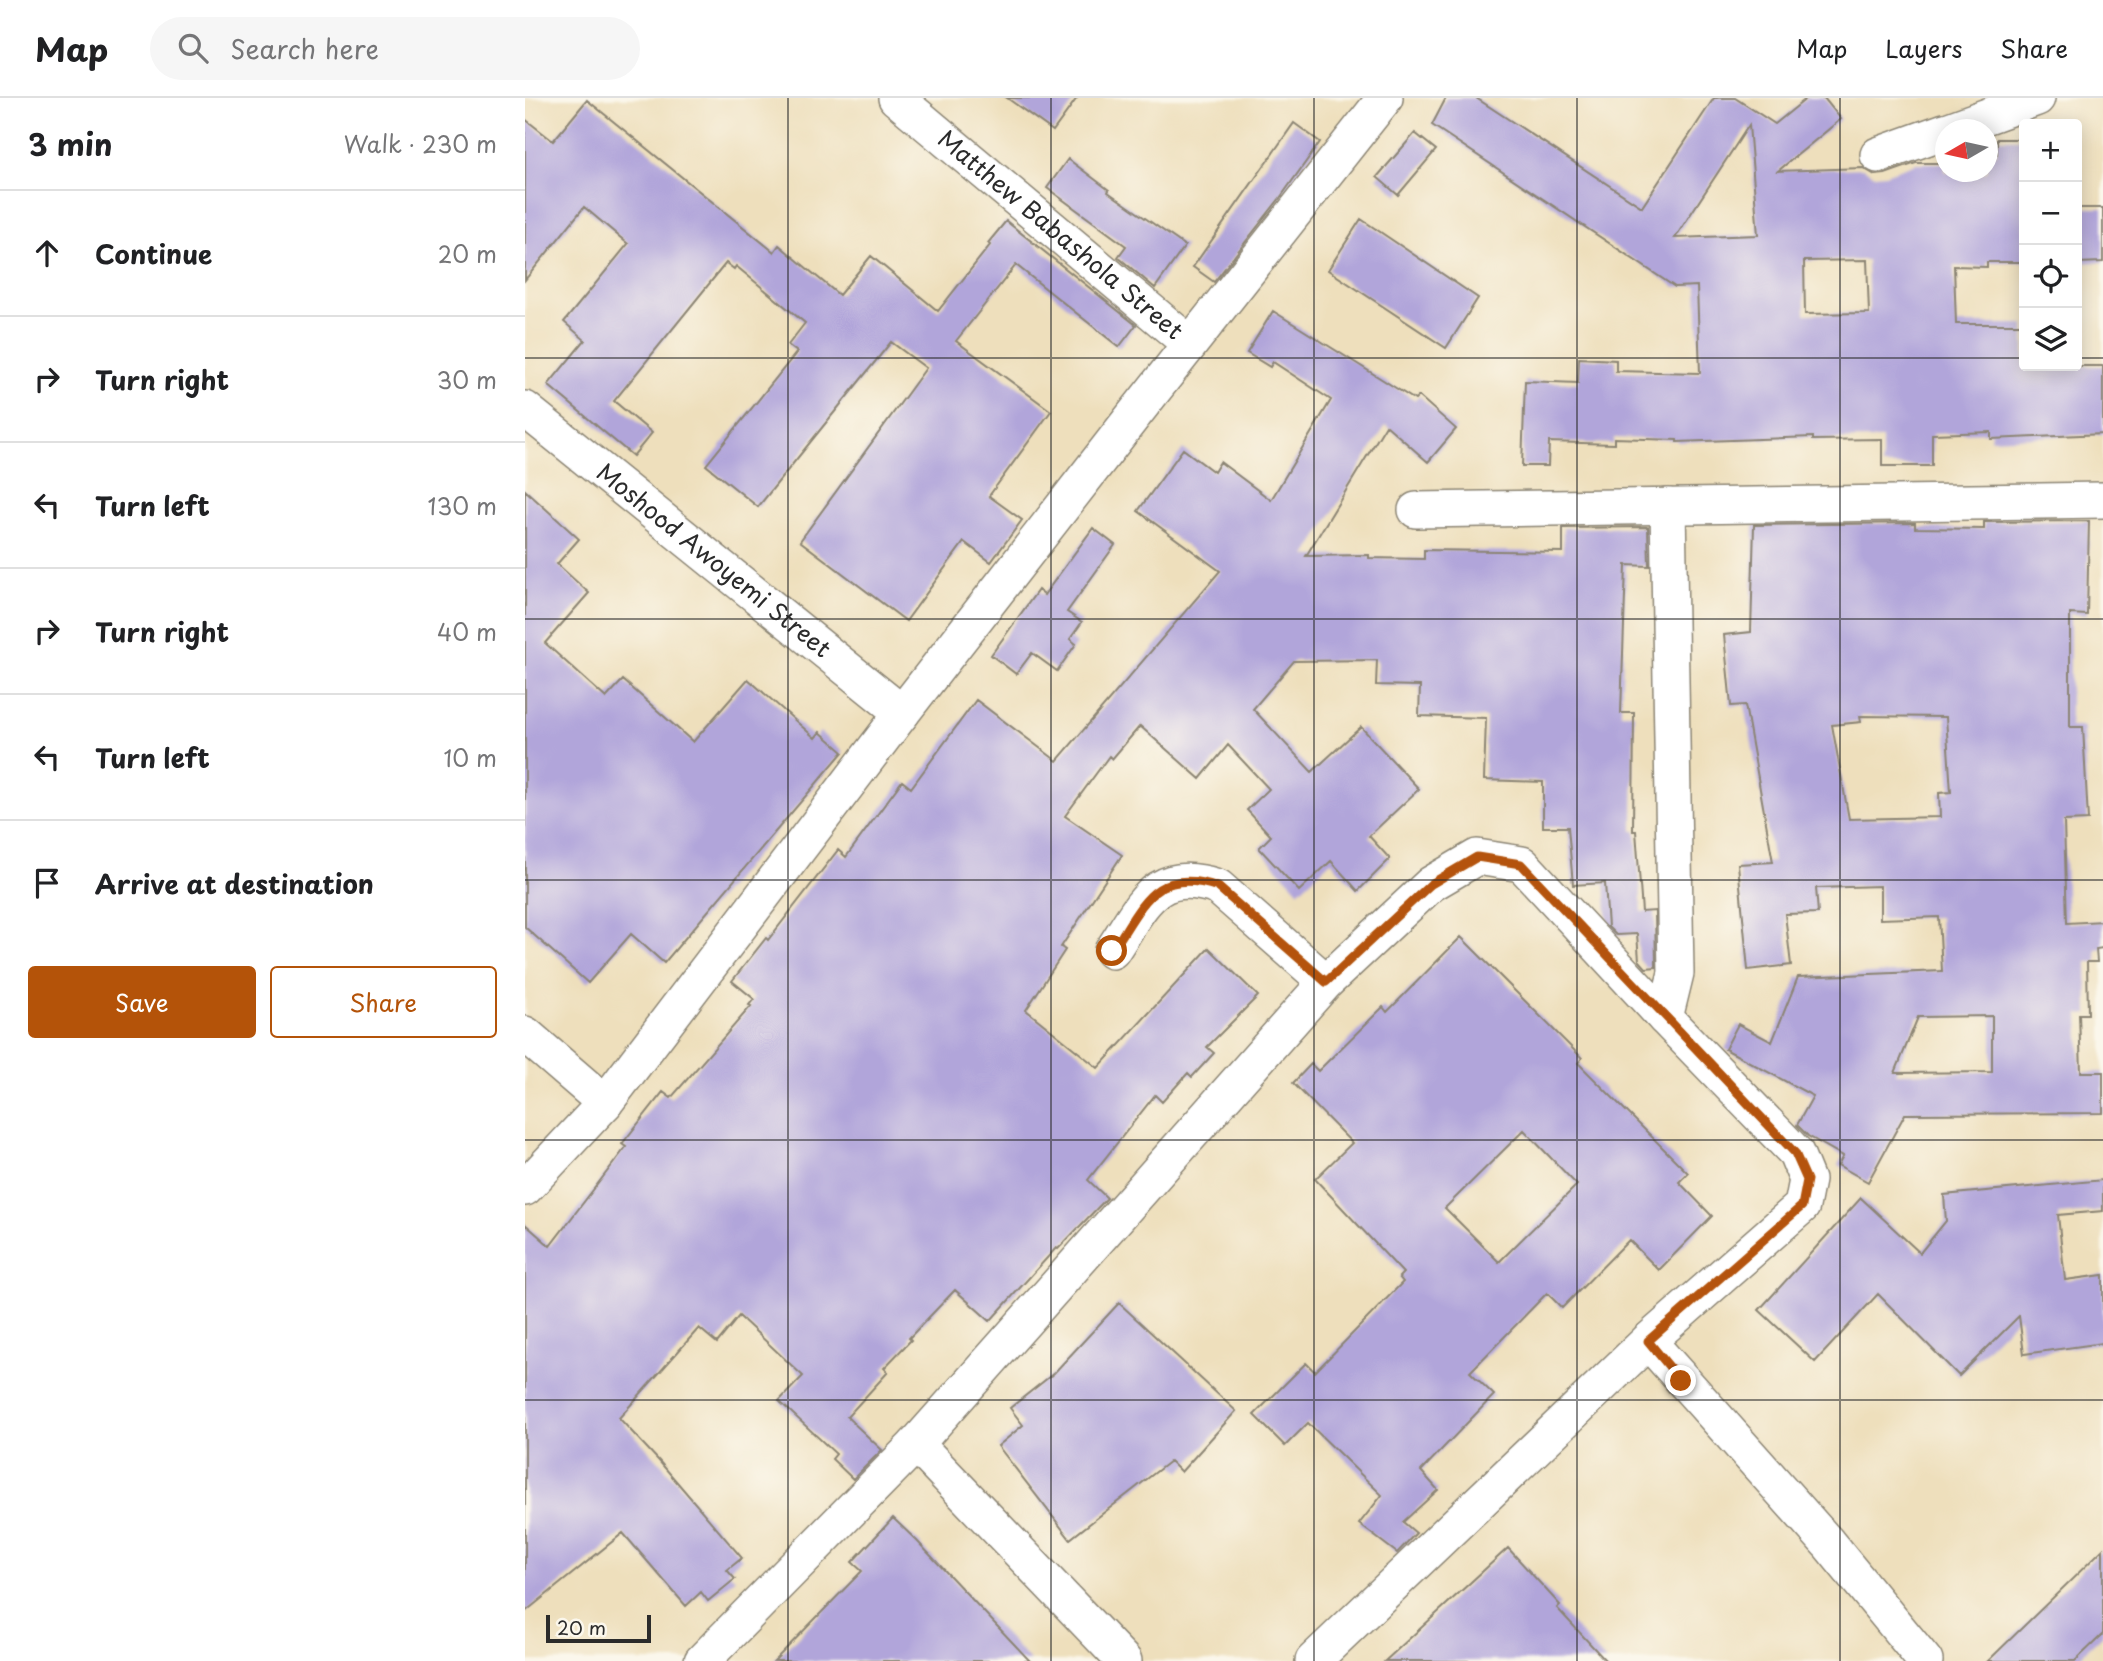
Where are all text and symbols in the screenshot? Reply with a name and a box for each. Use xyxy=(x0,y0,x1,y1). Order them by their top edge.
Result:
search box xyxy=(150,17,640,80)
text: Map xyxy=(35,23,108,73)
icon: search xyxy=(174,29,212,67)
text: Search here xyxy=(230,29,379,68)
text: Map xyxy=(1796,30,1847,66)
text: Layers xyxy=(1885,30,1962,66)
text: Share xyxy=(2000,30,2068,66)
north arrow xyxy=(1935,119,1998,182)
map controls xyxy=(2019,119,2082,371)
button: + xyxy=(2019,119,2082,182)
street label: Matthew Babashola Street xyxy=(931,120,1192,347)
text: 3 min xyxy=(28,121,113,166)
text: Walk · 230 m xyxy=(344,126,497,161)
button: − xyxy=(2019,182,2082,245)
icon: ahead xyxy=(28,234,66,272)
text: Continue xyxy=(95,234,212,273)
text: 20 m xyxy=(438,236,497,271)
button: locate xyxy=(2019,245,2082,308)
button: layers xyxy=(2019,308,2082,371)
icon: right xyxy=(28,360,66,398)
text: Turn right xyxy=(95,360,229,399)
text: 30 m xyxy=(436,362,497,397)
street label: Moshood Awoyemi Street xyxy=(590,454,840,665)
icon: left xyxy=(28,486,66,524)
text: Turn left xyxy=(95,486,210,525)
text: 130 m xyxy=(427,488,497,523)
icon: right xyxy=(28,612,66,650)
text: Turn right xyxy=(95,612,229,651)
text: 40 m xyxy=(437,614,497,649)
icon: left xyxy=(28,738,66,776)
text: Turn left xyxy=(95,738,210,777)
text: 10 m xyxy=(443,740,497,775)
icon: arrive xyxy=(28,864,66,902)
text: Arrive at destination xyxy=(95,864,374,903)
route start xyxy=(1096,935,1127,966)
button: Save xyxy=(28,966,256,1038)
button: Share xyxy=(270,966,497,1038)
route end xyxy=(1665,1365,1696,1396)
scale bar xyxy=(546,1612,651,1644)
text: 20 m xyxy=(557,1613,606,1641)

